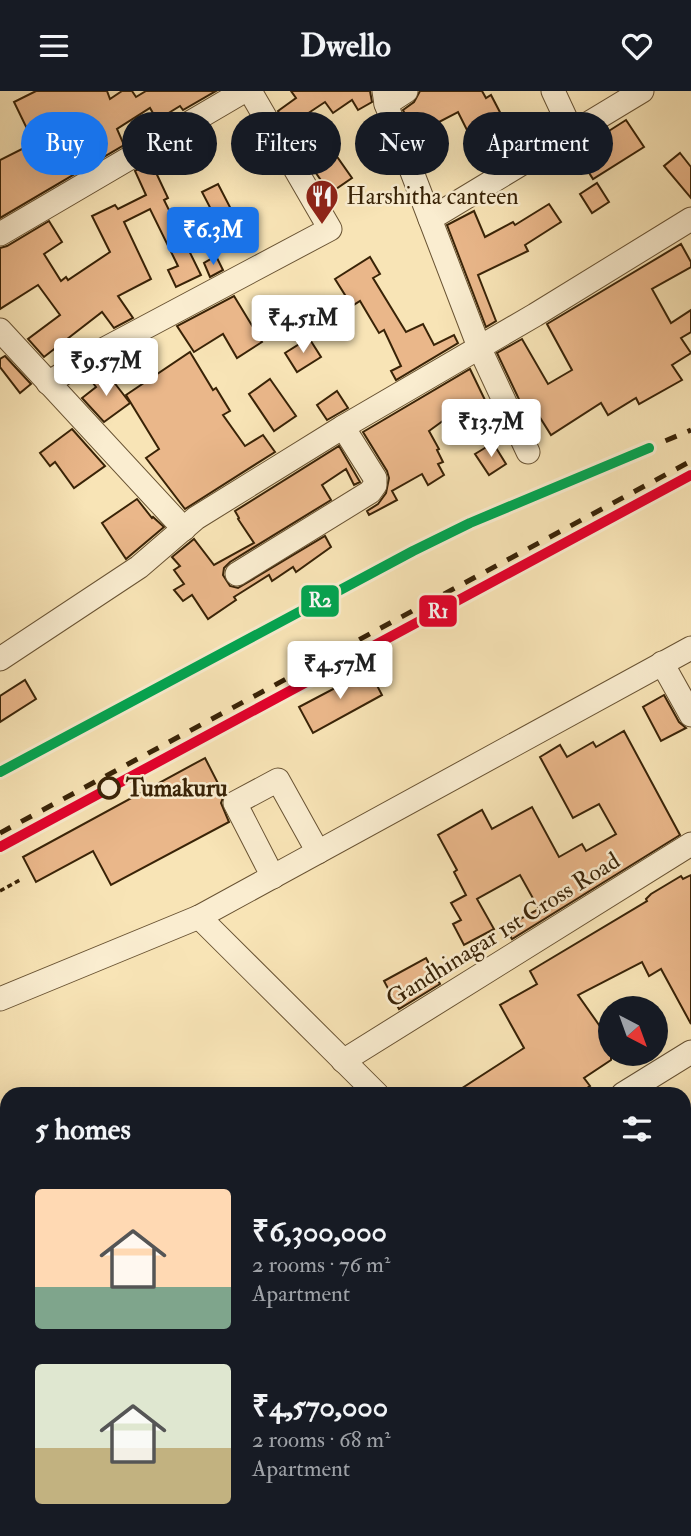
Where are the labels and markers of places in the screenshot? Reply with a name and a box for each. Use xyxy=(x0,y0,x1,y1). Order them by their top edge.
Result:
restaurant icon: Harshitha canteen xyxy=(303,177,341,226)
place label: Harshitha canteen xyxy=(346,181,519,212)
pin: ₹6.3M xyxy=(164,207,262,267)
pin: ₹4.51M xyxy=(246,295,360,355)
pin: ₹9.57M xyxy=(49,338,163,398)
pin: ₹13.7M xyxy=(434,399,548,459)
pin: ₹4.57M xyxy=(283,641,397,701)
place label: Tumakuru xyxy=(125,773,228,804)
marker: Tumakuru xyxy=(98,777,120,799)

